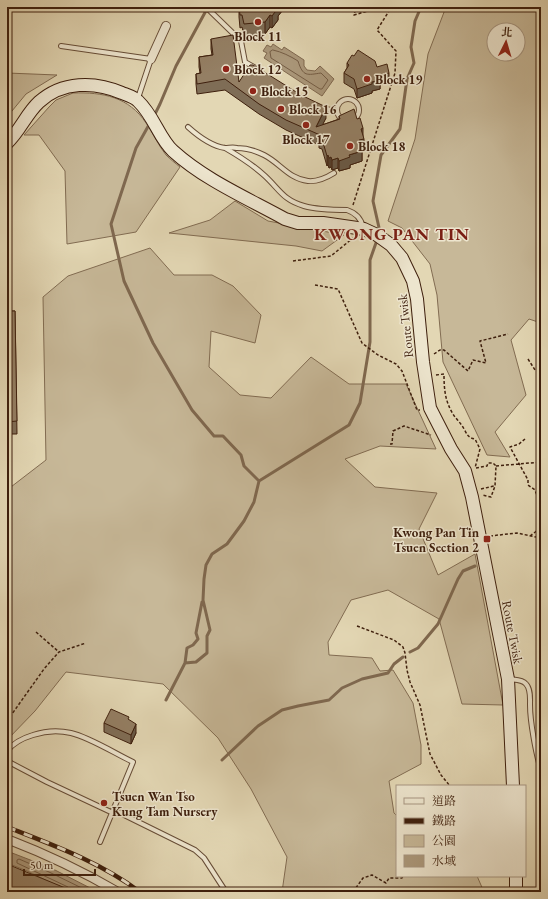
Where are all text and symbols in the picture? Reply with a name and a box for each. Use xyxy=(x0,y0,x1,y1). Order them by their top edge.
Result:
marker: Block 11 xyxy=(253,17,263,27)
north arrow xyxy=(486,22,526,62)
text: 北 xyxy=(501,25,513,39)
place label: Block 11 xyxy=(234,28,282,45)
place label: Block 12 xyxy=(234,61,281,78)
marker: Block 12 xyxy=(221,64,231,74)
place label: Block 19 xyxy=(375,71,422,88)
marker: Block 19 xyxy=(362,74,372,84)
place label: Block 15 xyxy=(261,83,308,100)
marker: Block 15 xyxy=(248,86,258,96)
place label: Block 16 xyxy=(289,101,336,118)
marker: Block 16 xyxy=(276,104,286,114)
marker: Block 17 xyxy=(301,120,311,130)
place label: Block 17 xyxy=(282,131,330,148)
place label: Block 18 xyxy=(358,138,405,155)
marker: Block 18 xyxy=(345,141,355,151)
district label: KWONG PAN TIN xyxy=(314,223,470,245)
street label: Route Twisk xyxy=(394,292,417,359)
place label: Kwong Pan Tin Tsuen Section 2 xyxy=(393,524,480,556)
marker: Kwong Pan Tin Tsuen Section 2 xyxy=(482,534,492,544)
street label: Route Twisk xyxy=(498,599,527,666)
legend xyxy=(396,785,526,877)
place label: Tsuen Wan Tso Kung Tam Nursery xyxy=(112,788,218,820)
text: 道路 xyxy=(432,793,456,809)
marker: Tsuen Wan Tso Kung Tam Nursery xyxy=(99,798,109,808)
text: 鐵路 xyxy=(432,813,456,829)
text: 公園 xyxy=(432,833,456,849)
scale bar xyxy=(24,851,95,877)
text: 水域 xyxy=(432,853,456,869)
text: 50 m xyxy=(30,857,54,873)

